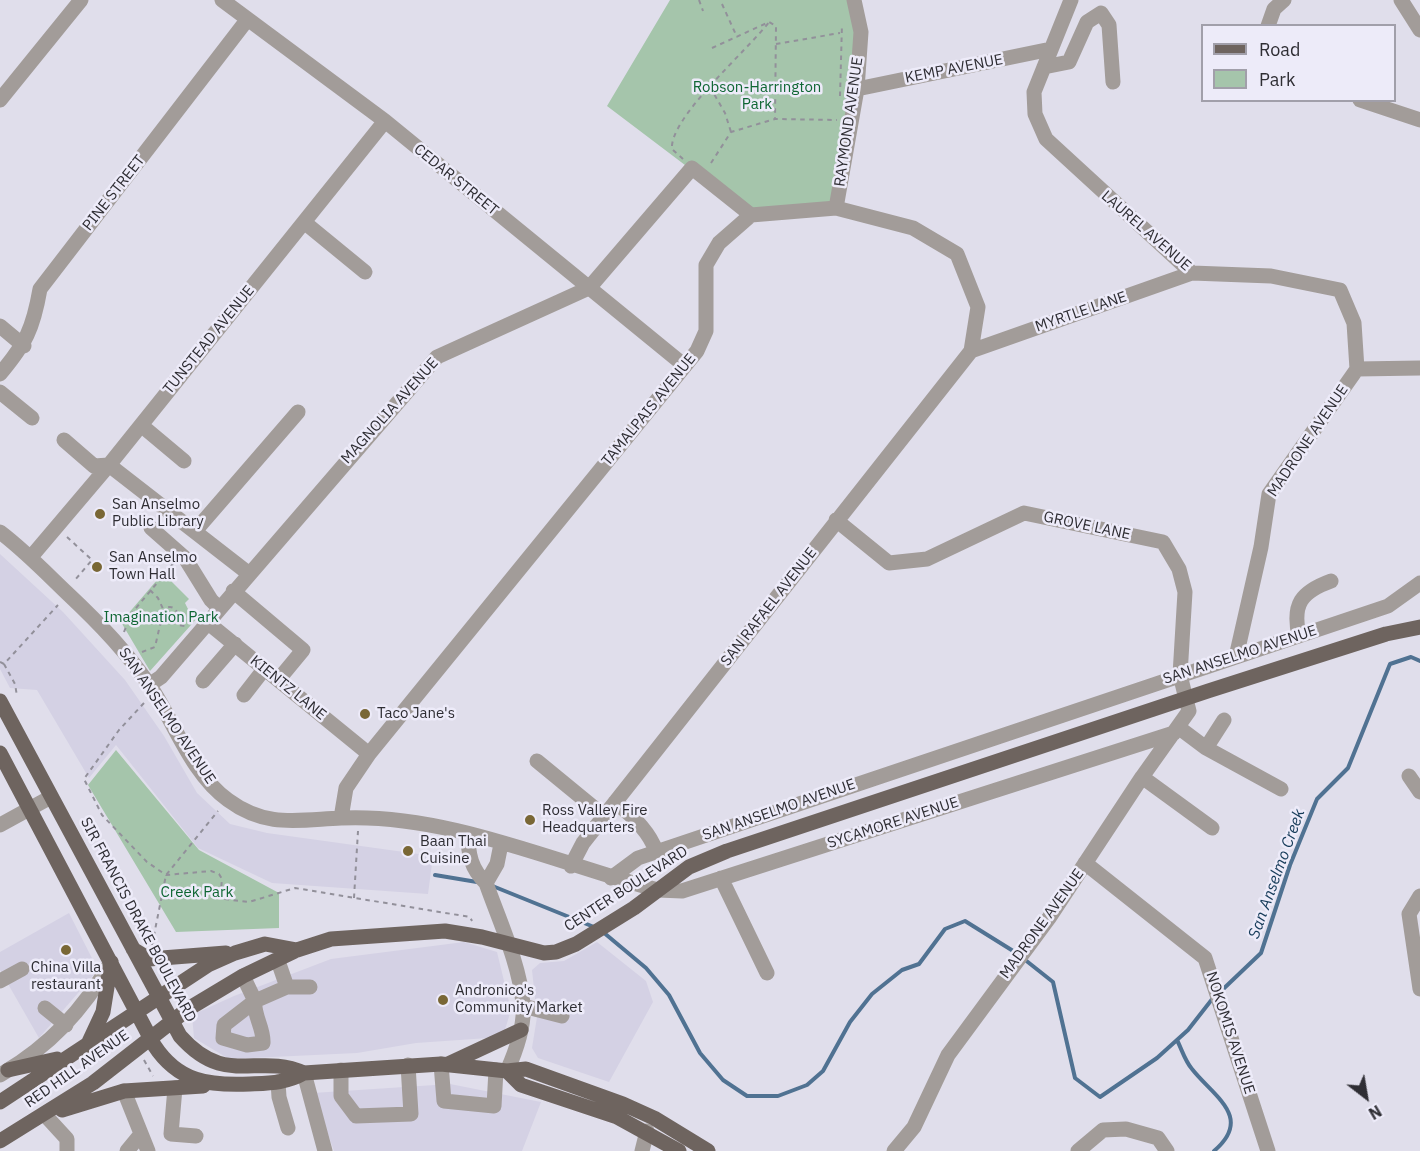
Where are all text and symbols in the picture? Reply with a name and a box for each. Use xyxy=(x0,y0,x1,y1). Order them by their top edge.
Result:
legend xyxy=(1201,24,1396,102)
text: Road xyxy=(1259,38,1300,61)
street label: KEMP AVENUE xyxy=(903,51,1005,87)
street label: RAYMOND AVENUE xyxy=(831,56,867,188)
text: Park xyxy=(1259,68,1295,91)
park label: Robson-Harrington Park xyxy=(693,79,821,114)
street label: CEDAR STREET xyxy=(410,140,502,220)
street label: PINE STREET xyxy=(79,152,149,234)
street label: LAUREL AVENUE xyxy=(1097,187,1195,275)
street label: TUNSTEAD AVENUE xyxy=(160,282,258,398)
street label: MYRTLE LANE xyxy=(1033,288,1129,336)
street label: TAMALPAIS AVENUE xyxy=(598,350,700,470)
street label: MAGNOLIA AVENUE xyxy=(338,354,442,468)
street label: MADRONE AVENUE xyxy=(1264,382,1352,500)
place label: San Anselmo Public Library xyxy=(112,496,204,531)
marker: San Anselmo Public Library xyxy=(93,507,107,521)
street label: GROVE LANE xyxy=(1042,508,1132,544)
street label: SAN RAFAEL AVENUE xyxy=(717,544,821,670)
place label: San Anselmo Town Hall xyxy=(109,549,197,584)
marker: San Anselmo Town Hall xyxy=(90,560,104,574)
park label: Imagination Park xyxy=(103,609,219,627)
street label: SAN ANSELMO AVENUE xyxy=(1161,622,1319,688)
street label: SAN ANSELMO AVENUE xyxy=(115,644,219,788)
street label: KIENTZ LANE xyxy=(246,652,330,724)
place label: Taco Jane's xyxy=(377,705,455,723)
marker: Taco Jane's xyxy=(358,707,372,721)
street label: SAN ANSELMO AVENUE xyxy=(700,775,858,845)
street label: SYCAMORE AVENUE xyxy=(825,793,961,853)
place label: Ross Valley Fire Headquarters xyxy=(542,802,648,837)
water label: San Anselmo Creek xyxy=(1245,807,1309,941)
marker: Ross Valley Fire Headquarters xyxy=(523,813,537,827)
street label: SIR FRANCIS DRAKE BOULEVARD xyxy=(76,815,200,1025)
place label: Baan Thai Cuisine xyxy=(420,833,487,868)
street label: CENTER BOULEVARD xyxy=(561,842,691,936)
marker: Baan Thai Cuisine xyxy=(401,844,415,858)
street label: MADRONE AVENUE xyxy=(996,866,1088,982)
park label: Creek Park xyxy=(160,884,234,902)
marker: China Villa restaurant xyxy=(59,943,73,957)
place label: China Villa restaurant xyxy=(31,959,101,994)
street label: NOKOMIS AVENUE xyxy=(1202,969,1258,1097)
place label: Andronico's Community Market xyxy=(455,982,583,1017)
marker: Andronico's Community Market xyxy=(436,993,450,1007)
street label: RED HILL AVENUE xyxy=(21,1026,133,1112)
north arrow xyxy=(1336,1067,1396,1127)
text: N xyxy=(1365,1101,1385,1124)

